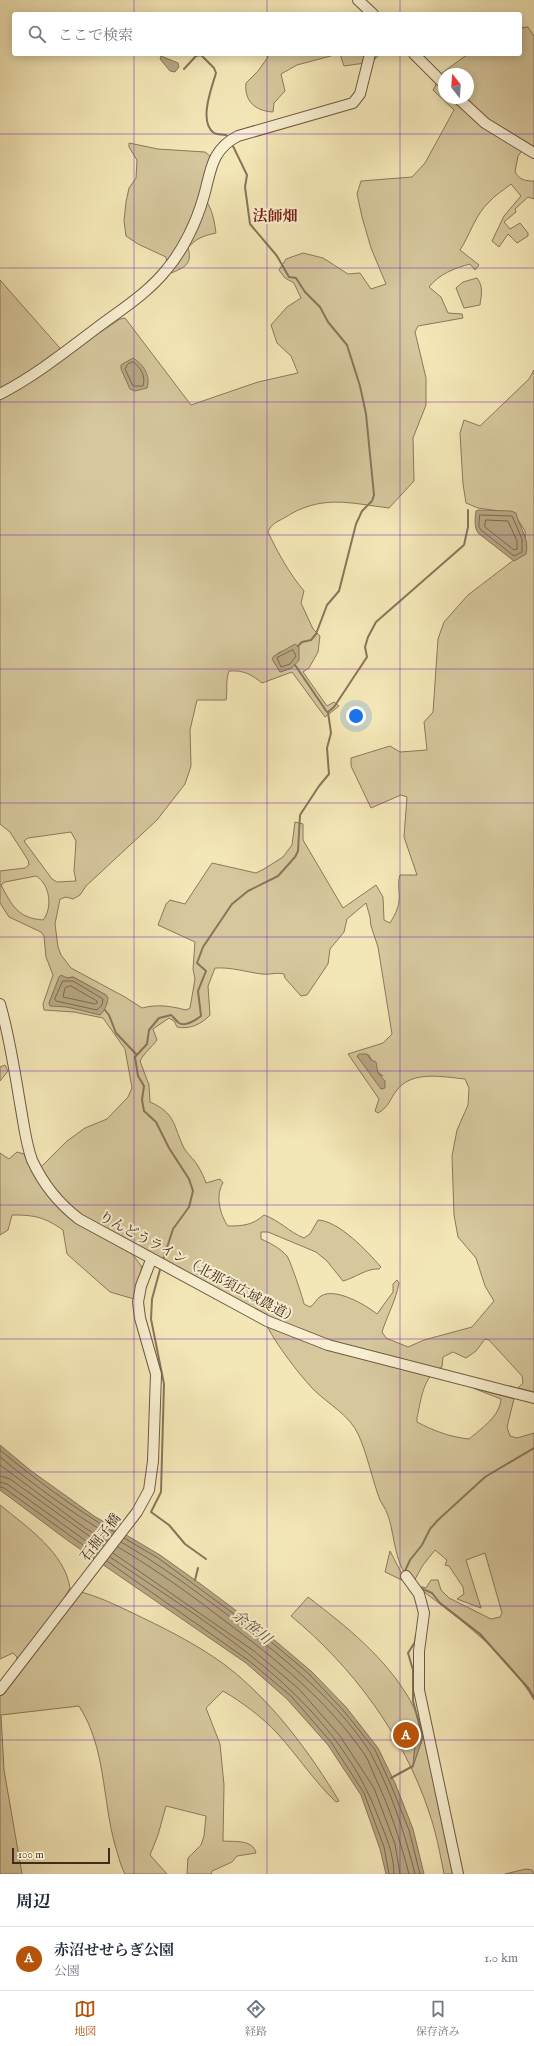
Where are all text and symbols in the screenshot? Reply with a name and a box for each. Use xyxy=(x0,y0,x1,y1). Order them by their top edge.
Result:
search box xyxy=(12,12,522,56)
icon: search xyxy=(26,23,48,45)
text: ここで検索 xyxy=(58,26,133,45)
north arrow xyxy=(438,68,474,104)
district label: 法師畑 xyxy=(252,207,298,226)
your location xyxy=(346,706,366,726)
street label: りんどうライン（北那須広域農道） xyxy=(96,1207,301,1328)
street label: 石掘子橋 xyxy=(76,1510,125,1565)
water label: 余笹川 xyxy=(228,1606,277,1650)
pin: A xyxy=(393,1720,419,1750)
scale bar xyxy=(12,1846,110,1865)
text: 100 m xyxy=(18,1848,44,1862)
text: 周辺 xyxy=(16,1892,50,1913)
text: 赤沼せせらぎ公園 xyxy=(54,1941,174,1960)
text: A xyxy=(25,1950,33,1967)
text: 1.0 km xyxy=(484,1950,518,1967)
text: 公園 xyxy=(54,1963,80,1980)
tab: 地図 xyxy=(74,1998,96,2039)
tab: 経路 xyxy=(245,1998,267,2039)
tab: 保存済み xyxy=(416,1998,460,2039)

